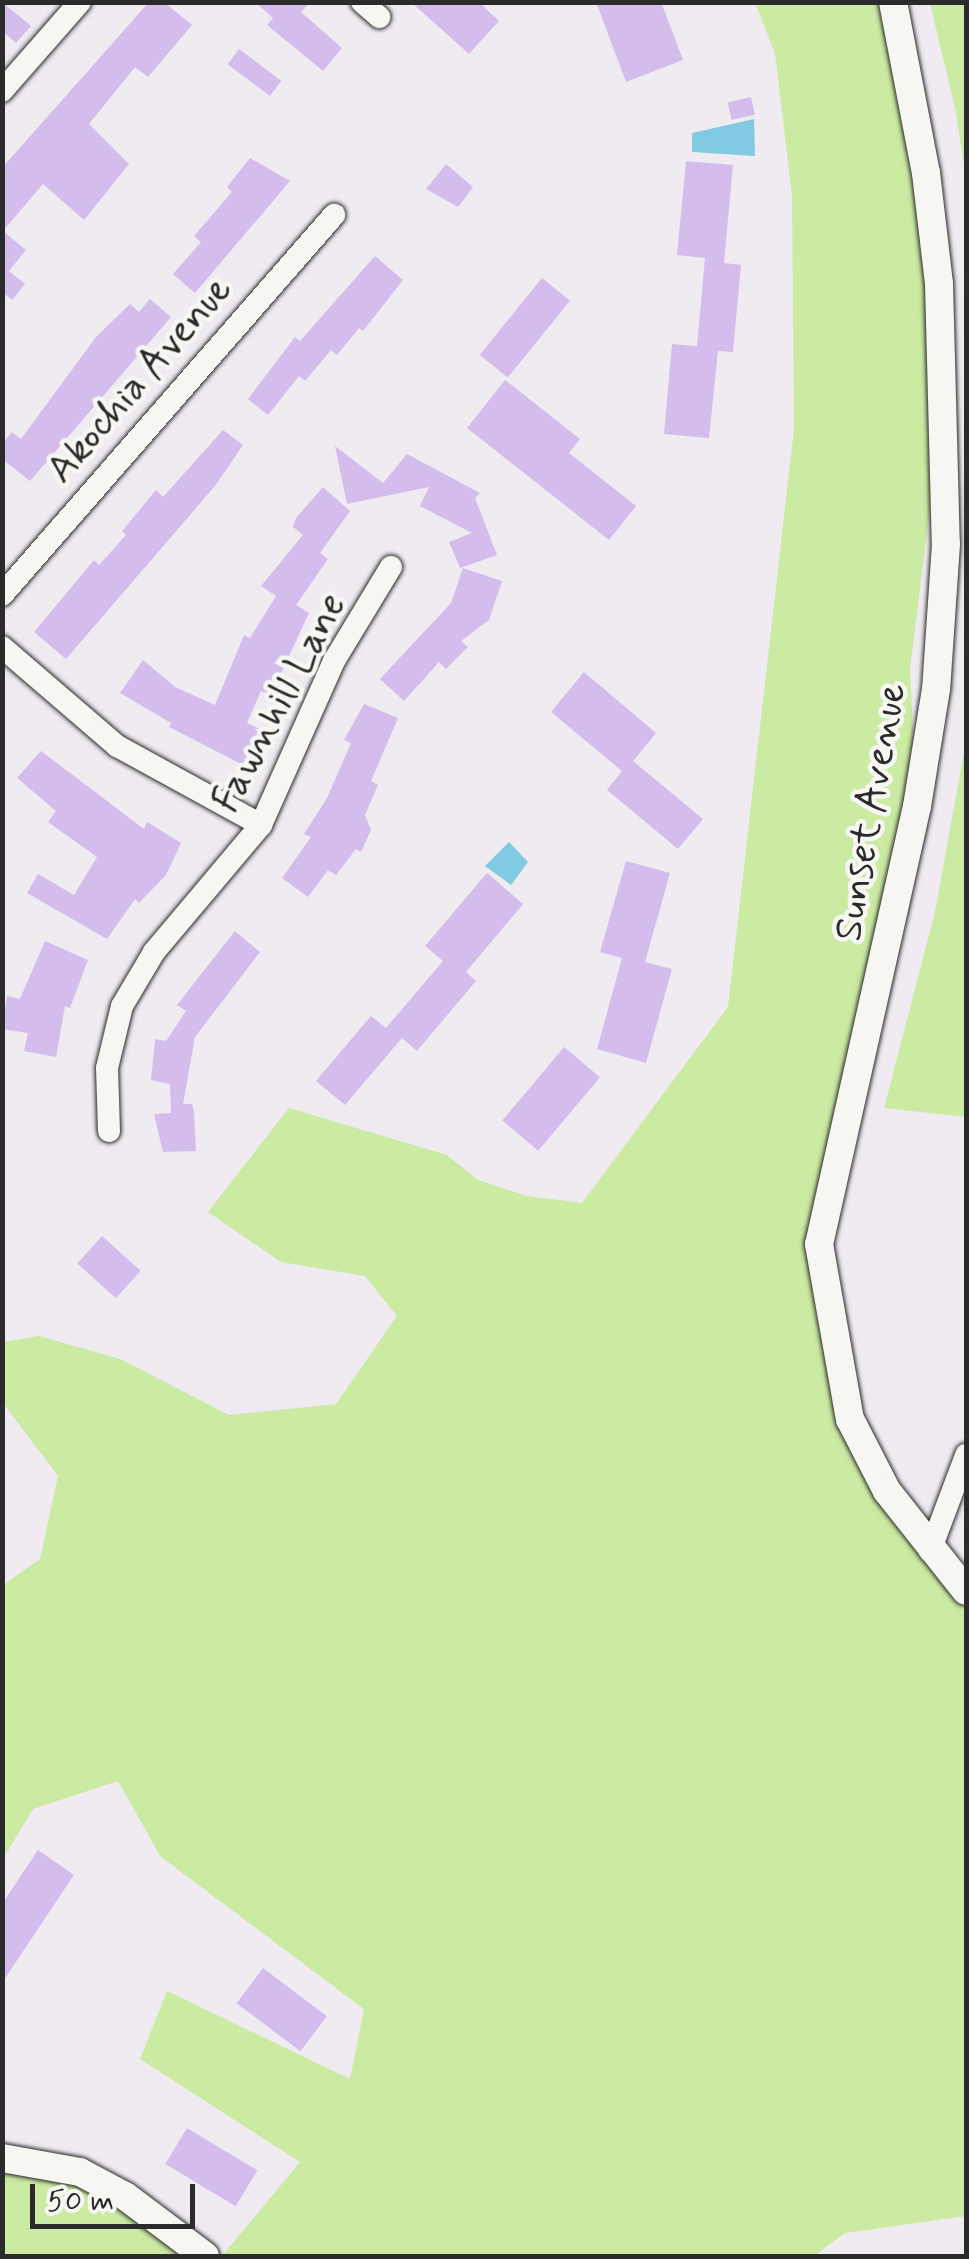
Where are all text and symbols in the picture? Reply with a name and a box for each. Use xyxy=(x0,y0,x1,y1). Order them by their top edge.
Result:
street label: Akochia Avenue xyxy=(35,264,245,496)
street label: Fawnhill Lane xyxy=(202,585,358,821)
street label: Sunset Avenue xyxy=(825,681,917,943)
scale bar xyxy=(35,2164,200,2226)
text: 50 m xyxy=(47,2182,114,2221)

